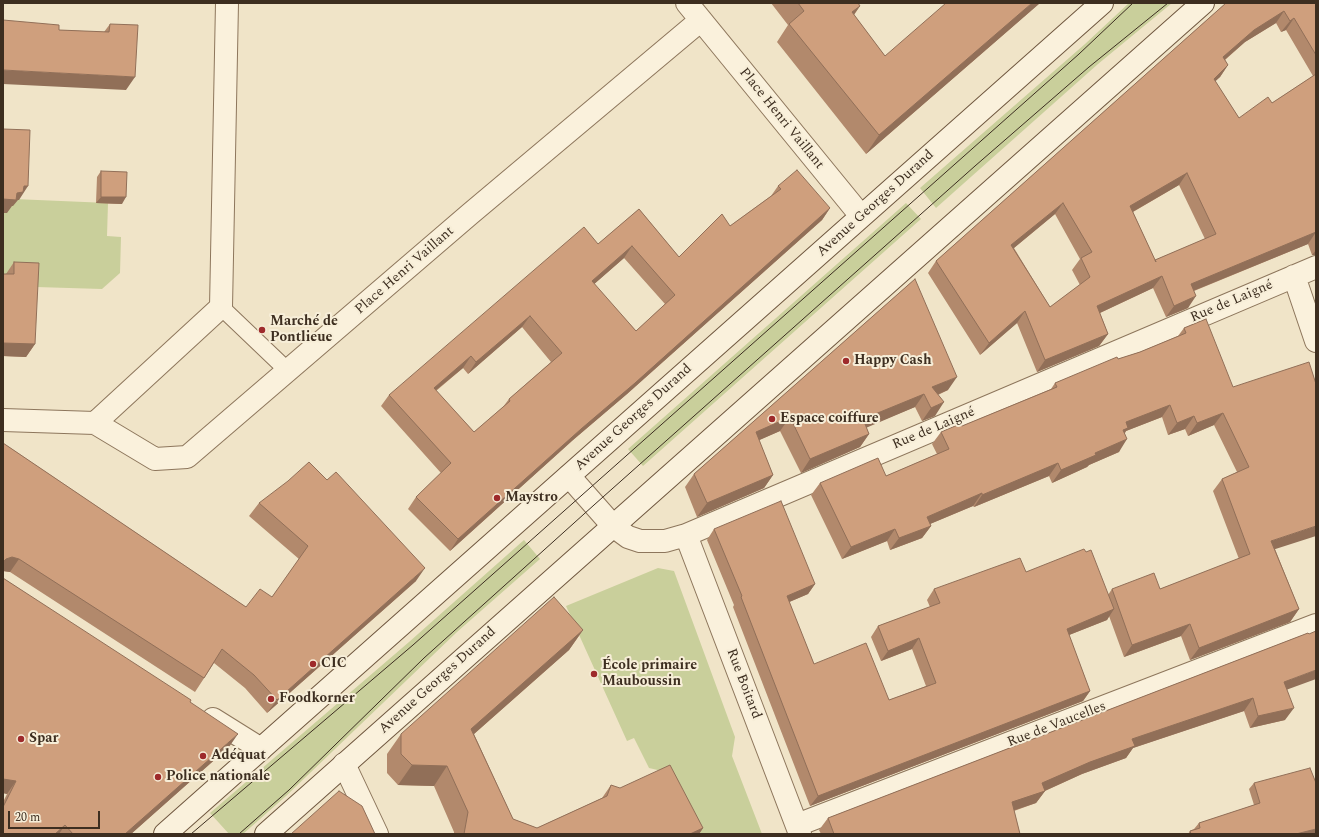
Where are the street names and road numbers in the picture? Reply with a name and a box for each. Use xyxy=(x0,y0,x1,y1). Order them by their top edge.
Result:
street label: Place Henri Vaillant xyxy=(735,65,827,173)
street label: Avenue Georges Durand xyxy=(814,147,938,261)
street label: Place Henri Vaillant xyxy=(352,223,458,319)
street label: Rue de Laigné xyxy=(1188,277,1276,327)
street label: Avenue Georges Durand xyxy=(572,361,696,475)
street label: Rue de Laigné xyxy=(890,404,978,454)
street label: Avenue Georges Durand xyxy=(376,624,500,738)
street label: Rue Boitard xyxy=(722,647,764,721)
street label: Rue de Vaucelles xyxy=(1005,698,1109,752)

